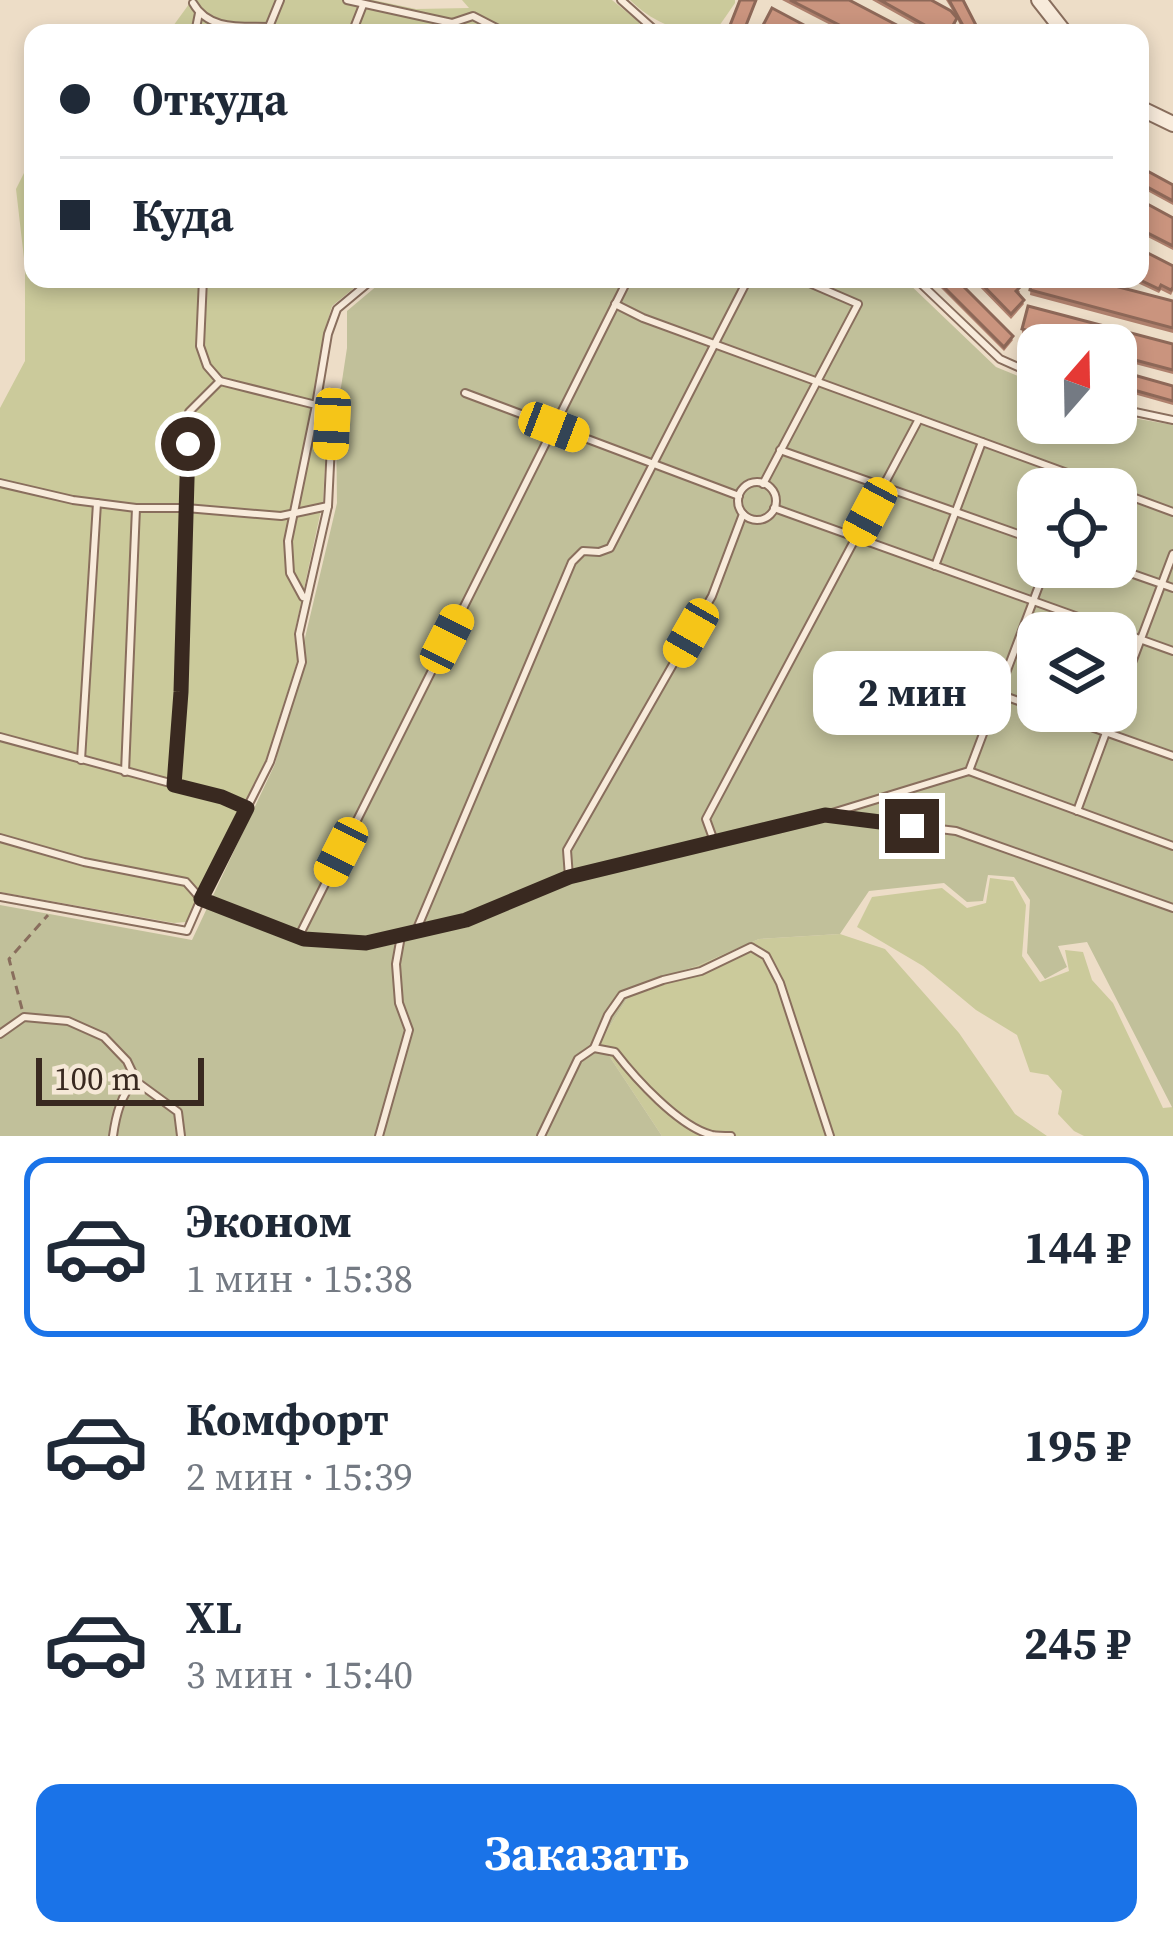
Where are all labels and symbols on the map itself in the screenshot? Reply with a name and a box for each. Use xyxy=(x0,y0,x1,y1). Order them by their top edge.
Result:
north arrow xyxy=(1017,324,1137,444)
car xyxy=(312,387,352,461)
car xyxy=(514,397,594,457)
route start xyxy=(161,417,215,471)
car xyxy=(837,472,903,552)
car xyxy=(657,593,725,673)
car xyxy=(415,599,479,679)
callout: 2 мин xyxy=(813,652,1011,736)
route end xyxy=(885,799,939,853)
car xyxy=(309,812,373,892)
scale bar xyxy=(36,1052,204,1105)

